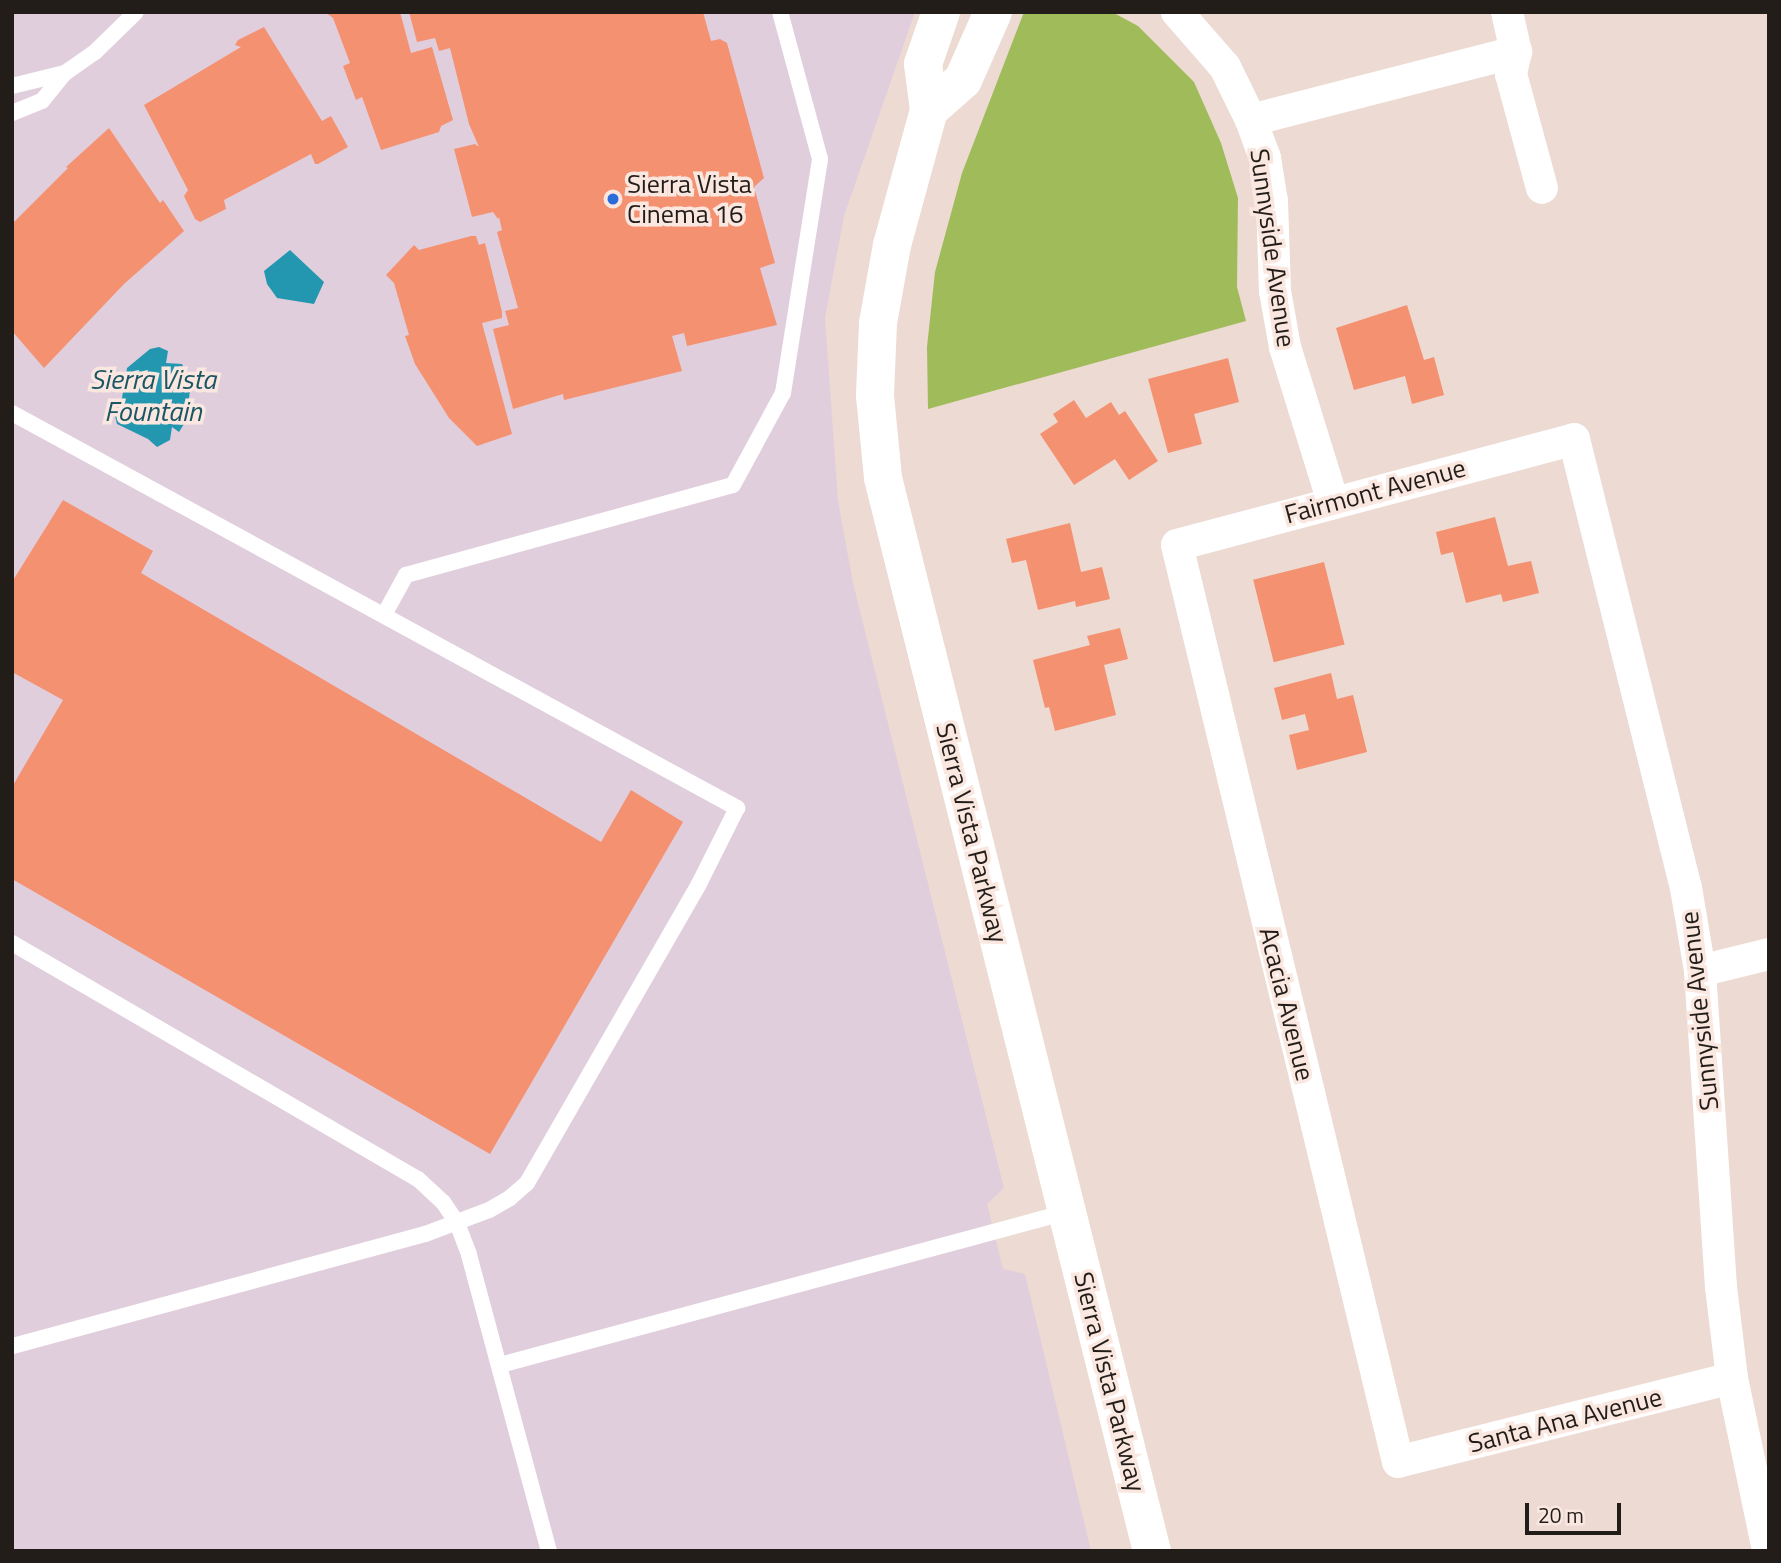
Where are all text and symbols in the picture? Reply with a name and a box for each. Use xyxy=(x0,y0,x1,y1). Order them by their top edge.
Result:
street label: Sunnyside Avenue xyxy=(1244,147,1302,349)
place label: Sierra Vista Cinema 16 xyxy=(627,168,752,230)
marker: Sierra Vista Cinema 16 xyxy=(605,191,621,207)
water label: Sierra Vista Fountain xyxy=(90,362,216,428)
street label: Fairmont Avenue xyxy=(1281,452,1469,530)
street label: Sierra Vista Parkway xyxy=(930,720,1014,946)
street label: Sunnyside Avenue xyxy=(1673,910,1725,1112)
street label: Acacia Avenue xyxy=(1253,924,1321,1084)
street label: Sierra Vista Parkway xyxy=(1068,1269,1152,1495)
street label: Santa Ana Avenue xyxy=(1465,1381,1665,1459)
scale bar xyxy=(1529,1490,1625,1534)
text: 20 m xyxy=(1538,1499,1584,1531)

